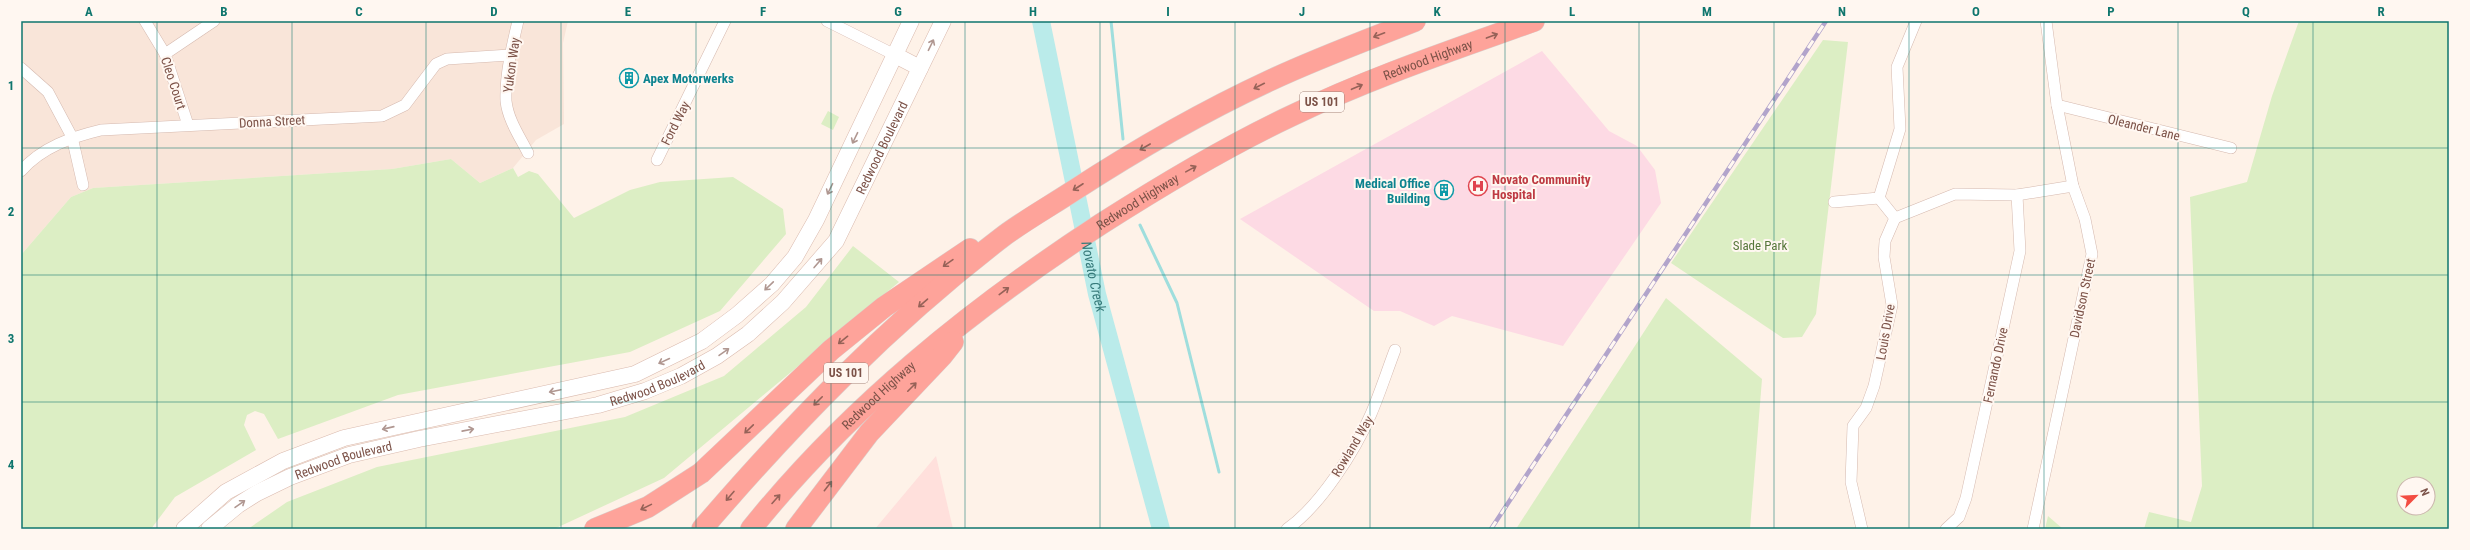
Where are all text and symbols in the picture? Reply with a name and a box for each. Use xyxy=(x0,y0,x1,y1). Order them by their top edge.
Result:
text: A xyxy=(85,4,93,19)
text: B xyxy=(220,4,228,19)
text: C xyxy=(355,4,363,19)
text: D xyxy=(490,4,498,19)
text: E xyxy=(625,4,632,19)
text: F xyxy=(760,4,766,19)
text: G xyxy=(894,4,902,19)
text: H xyxy=(1029,4,1037,19)
text: I xyxy=(1166,4,1170,19)
text: J xyxy=(1299,4,1305,19)
text: K xyxy=(1433,4,1441,19)
text: L xyxy=(1569,4,1575,19)
text: M xyxy=(1702,4,1712,19)
text: N xyxy=(1838,4,1846,19)
text: O xyxy=(1972,4,1980,19)
text: P xyxy=(2107,4,2115,19)
text: Q xyxy=(2242,4,2250,19)
text: R xyxy=(2377,4,2385,19)
one-way arrow xyxy=(1373,32,1385,40)
one-way arrow xyxy=(1486,32,1498,40)
street label: Yukon Way xyxy=(500,36,523,94)
street label: Redwood Highway xyxy=(1381,36,1475,83)
one-way arrow xyxy=(928,39,935,51)
street label: Cleo Court xyxy=(158,55,189,111)
building icon: Apex Motorwerks xyxy=(618,67,640,89)
place label: Apex Motorwerks xyxy=(643,71,734,86)
text: 1 xyxy=(8,78,14,93)
one-way arrow xyxy=(1253,82,1265,90)
one-way arrow xyxy=(1351,83,1363,90)
road number: US 101 xyxy=(1300,92,1344,112)
street label: Ford Way xyxy=(658,98,693,148)
street label: Redwood Boulevard xyxy=(853,99,911,197)
street label: Oleander Lane xyxy=(2106,111,2181,144)
street label: Donna Street xyxy=(239,112,306,131)
one-way arrow xyxy=(851,132,858,144)
one-way arrow xyxy=(1139,143,1151,151)
one-way arrow xyxy=(1185,164,1197,172)
street label: Redwood Highway xyxy=(1094,170,1182,233)
place label: Novato Community Hospital xyxy=(1492,172,1591,202)
hospital icon: Novato Community Hospital xyxy=(1467,175,1489,197)
place label: Medical Office Building xyxy=(1355,176,1430,206)
building icon: Medical Office Building xyxy=(1433,179,1455,201)
one-way arrow xyxy=(826,183,833,195)
one-way arrow xyxy=(1072,184,1084,192)
text: 2 xyxy=(8,204,15,219)
park label: Slade Park xyxy=(1733,238,1787,253)
water label: Novato Creek xyxy=(1078,240,1110,315)
street label: Davidson Street xyxy=(2067,257,2098,339)
one-way arrow xyxy=(813,258,823,268)
one-way arrow xyxy=(942,259,953,267)
one-way arrow xyxy=(764,281,774,291)
one-way arrow xyxy=(999,287,1010,295)
one-way arrow xyxy=(918,298,929,307)
street label: Louis Drive xyxy=(1873,303,1898,361)
street label: Fernando Drive xyxy=(1980,326,2011,404)
text: 3 xyxy=(8,331,14,346)
one-way arrow xyxy=(838,335,849,344)
one-way arrow xyxy=(718,348,729,356)
street label: Redwood Boulevard xyxy=(608,357,707,409)
one-way arrow xyxy=(658,358,670,365)
street label: Redwood Highway xyxy=(839,358,919,433)
road number: US 101 xyxy=(824,363,868,383)
one-way arrow xyxy=(907,382,917,392)
one-way arrow xyxy=(549,388,562,396)
one-way arrow xyxy=(813,396,823,406)
street label: Rowland Way xyxy=(1328,413,1377,479)
one-way arrow xyxy=(744,424,754,434)
one-way arrow xyxy=(381,425,394,433)
one-way arrow xyxy=(461,425,474,433)
street label: Redwood Boulevard xyxy=(293,438,394,483)
text: 4 xyxy=(8,457,15,472)
north arrow xyxy=(2396,476,2436,516)
one-way arrow xyxy=(823,481,832,492)
text: N xyxy=(2417,486,2432,498)
one-way arrow xyxy=(725,491,734,502)
one-way arrow xyxy=(771,494,781,504)
one-way arrow xyxy=(234,500,245,509)
one-way arrow xyxy=(640,504,652,511)

